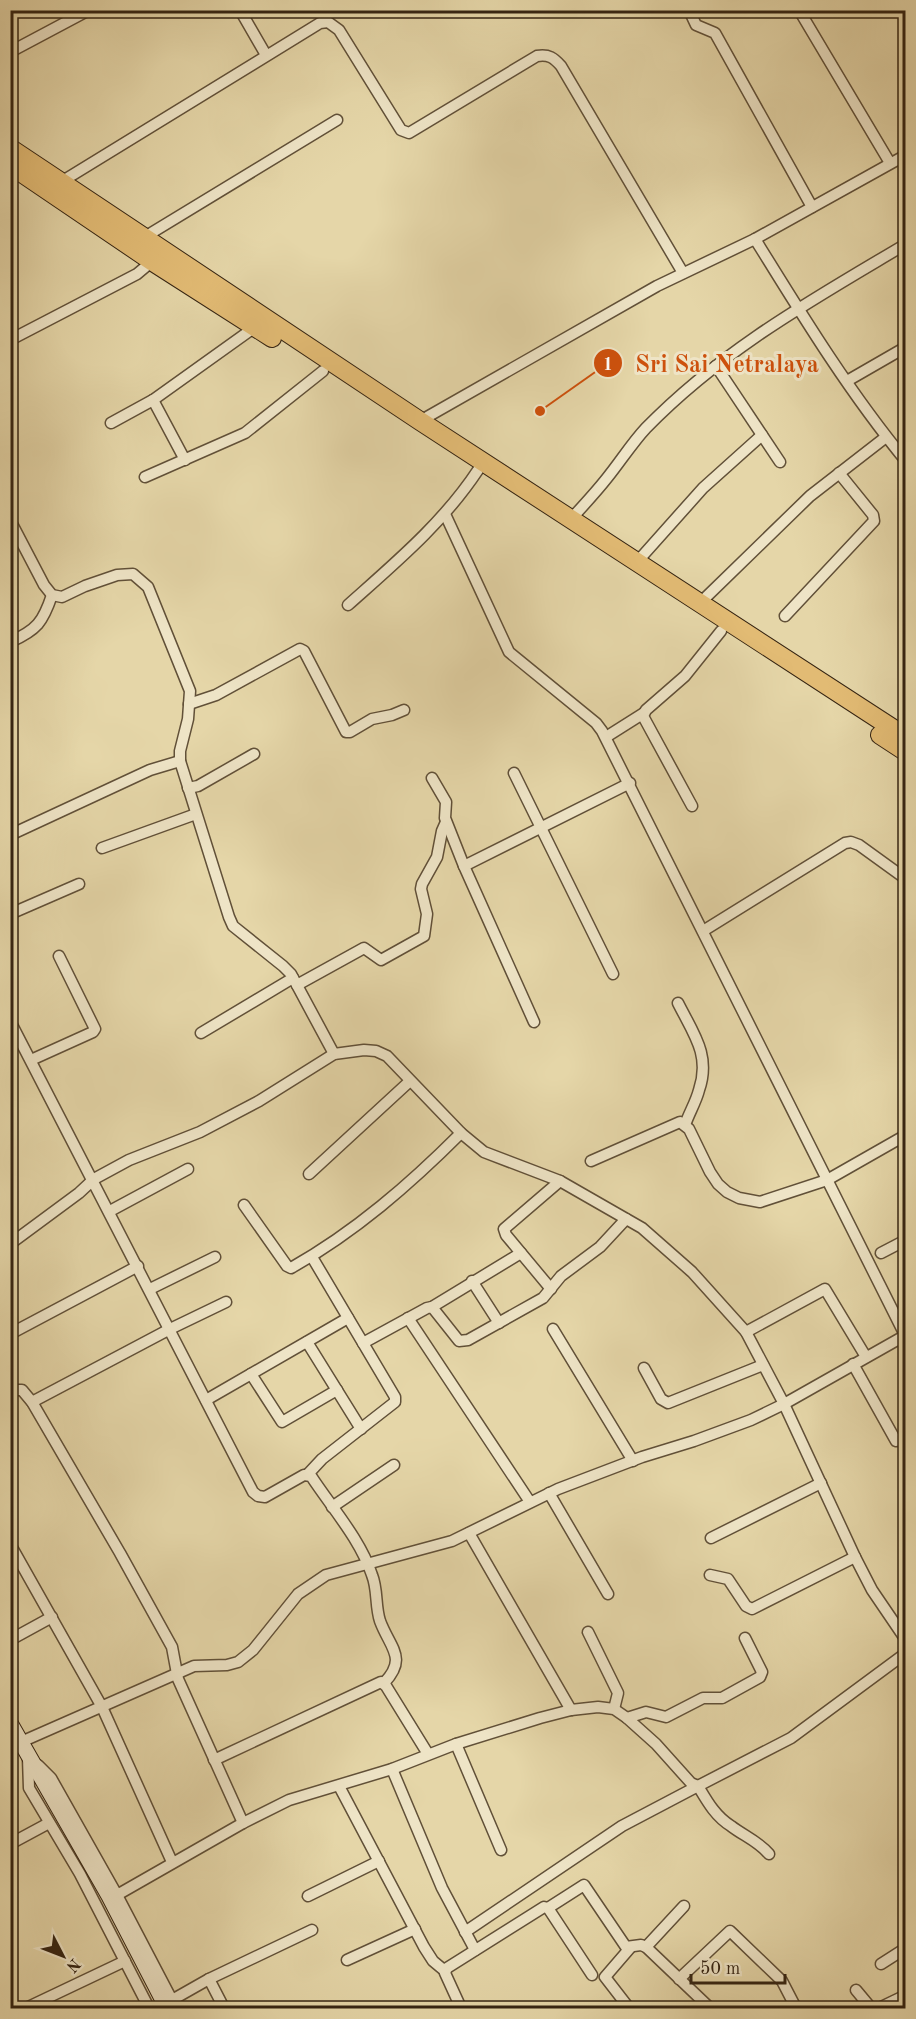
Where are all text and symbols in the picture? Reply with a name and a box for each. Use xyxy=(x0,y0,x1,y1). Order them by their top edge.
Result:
callout: Sri Sai Netralaya xyxy=(593,342,831,384)
text: Sri Sai Netralaya xyxy=(635,354,819,378)
text: 1 xyxy=(603,356,613,374)
north arrow xyxy=(33,1926,93,1986)
scale bar xyxy=(691,1947,786,1985)
text: N xyxy=(62,1955,83,1975)
text: 50 m xyxy=(700,1960,740,1978)

